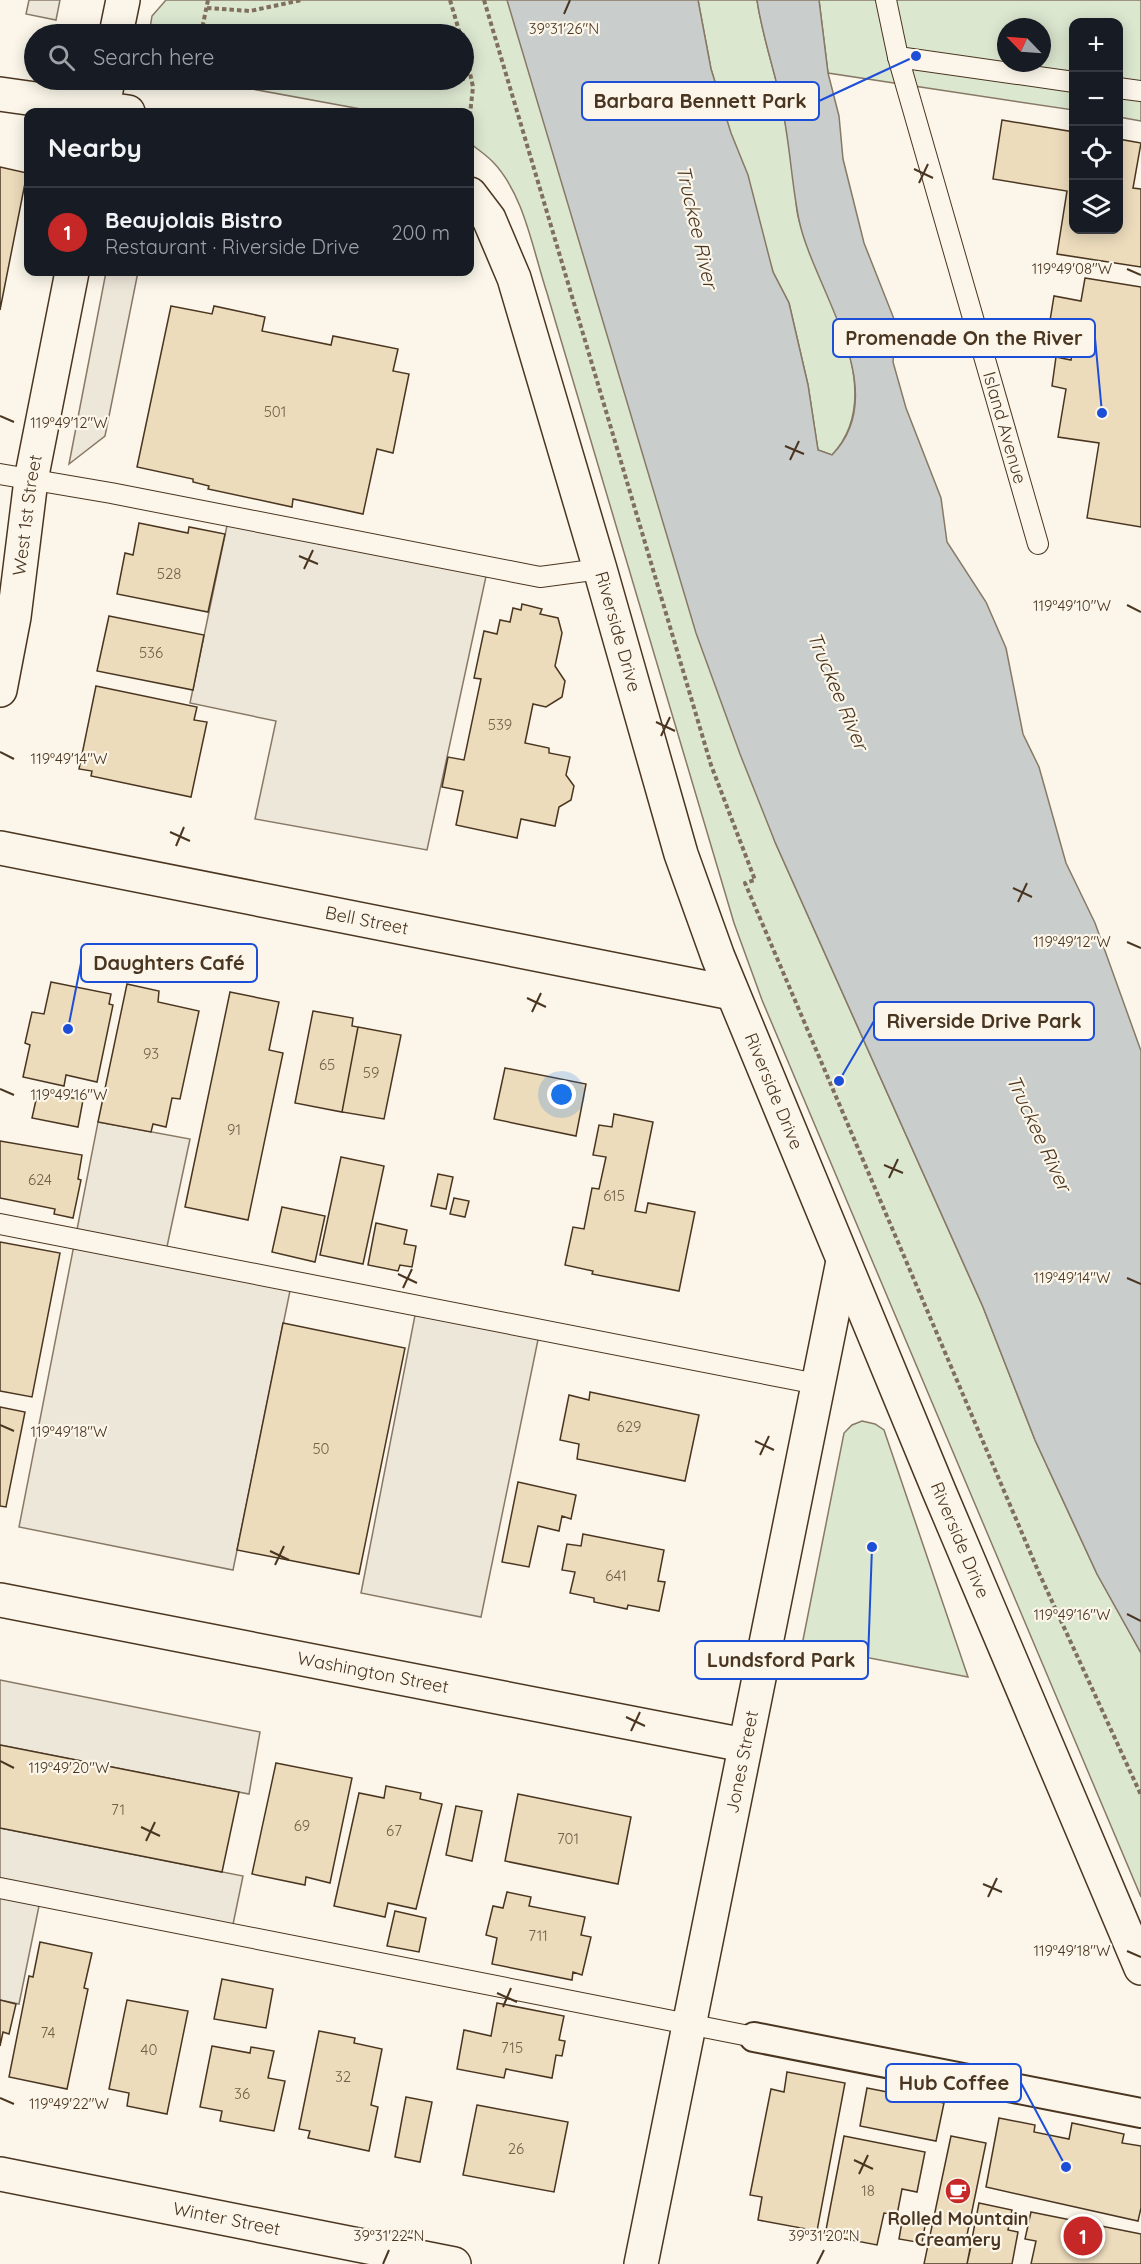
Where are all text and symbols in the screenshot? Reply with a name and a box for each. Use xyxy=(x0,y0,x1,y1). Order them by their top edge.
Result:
north arrow xyxy=(997,18,1051,72)
map controls xyxy=(1069,18,1123,234)
button: + xyxy=(1069,18,1123,72)
text: 39°31'26"N xyxy=(529,19,599,38)
search box xyxy=(24,24,474,90)
icon: search xyxy=(45,41,78,74)
text: Search here xyxy=(93,43,214,71)
button: − xyxy=(1069,72,1123,126)
callout: Barbara Bennett Park xyxy=(582,82,819,120)
text: Barbara Bennett Park xyxy=(593,88,807,113)
button: locate xyxy=(1069,126,1123,180)
text: Nearby xyxy=(48,131,142,164)
water label: Truckee River xyxy=(671,163,724,293)
button: layers xyxy=(1069,180,1123,234)
text: Beaujolais Bistro xyxy=(105,206,282,234)
text: 1 xyxy=(64,220,71,245)
text: 200 m xyxy=(391,220,450,245)
text: Restaurant · Riverside Drive xyxy=(105,234,360,259)
text: 119°49'08"W xyxy=(1032,259,1113,278)
callout: Promenade On the River xyxy=(833,319,1095,357)
text: Promenade On the River xyxy=(845,325,1083,350)
street label: Island Avenue xyxy=(978,369,1032,486)
house number: 501 xyxy=(264,402,286,421)
text: 119°49'12"W xyxy=(30,413,108,432)
street label: West 1st Street xyxy=(7,452,47,577)
house number: 528 xyxy=(157,564,181,583)
street label: Riverside Drive xyxy=(590,569,646,694)
text: 119°49'10"W xyxy=(1033,596,1112,615)
water label: Truckee River xyxy=(802,628,875,756)
house number: 536 xyxy=(139,643,163,662)
house number: 539 xyxy=(488,715,512,734)
text: 119°49'14"W xyxy=(31,749,108,768)
street label: Bell Street xyxy=(323,901,411,940)
text: 119°49'12"W xyxy=(1033,932,1111,951)
callout: Daughters Café xyxy=(81,944,257,982)
text: Daughters Café xyxy=(93,950,245,975)
callout: Riverside Drive Park xyxy=(874,1002,1094,1040)
text: Riverside Drive Park xyxy=(886,1008,1082,1033)
street label: Riverside Drive xyxy=(740,1029,808,1153)
house number: 93 xyxy=(143,1044,159,1063)
house number: 65 xyxy=(319,1055,335,1074)
house number: 59 xyxy=(363,1063,379,1082)
water label: Truckee River xyxy=(1002,1070,1078,1197)
your location xyxy=(547,1080,576,1109)
text: 119°49'16"W xyxy=(30,1085,108,1104)
house number: 91 xyxy=(227,1120,241,1139)
house number: 624 xyxy=(28,1170,52,1189)
house number: 615 xyxy=(603,1186,625,1205)
text: 119°49'14"W xyxy=(1034,1268,1111,1287)
house number: 629 xyxy=(617,1417,641,1436)
text: 119°49'18"W xyxy=(30,1422,108,1441)
house number: 50 xyxy=(312,1439,330,1458)
street label: Riverside Drive xyxy=(926,1478,995,1602)
house number: 641 xyxy=(605,1566,627,1585)
text: 119°49'16"W xyxy=(1033,1605,1111,1624)
callout: Lundsford Park xyxy=(695,1641,868,1679)
street label: Washington Street xyxy=(295,1646,451,1698)
text: Lundsford Park xyxy=(707,1647,855,1672)
street label: Jones Street xyxy=(720,1709,763,1815)
text: 119°49'20"W xyxy=(29,1758,110,1777)
house number: 71 xyxy=(111,1800,125,1819)
house number: 69 xyxy=(294,1816,310,1835)
house number: 67 xyxy=(386,1821,402,1840)
house number: 701 xyxy=(557,1829,579,1848)
house number: 711 xyxy=(528,1926,548,1945)
text: 119°49'18"W xyxy=(1033,1941,1111,1960)
house number: 74 xyxy=(40,2023,56,2042)
house number: 715 xyxy=(501,2038,523,2057)
house number: 40 xyxy=(141,2040,157,2059)
callout: Hub Coffee xyxy=(886,2064,1021,2102)
house number: 32 xyxy=(335,2067,351,2086)
text: Hub Coffee xyxy=(899,2070,1009,2095)
house number: 36 xyxy=(234,2084,250,2103)
text: 119°49'22"W xyxy=(29,2094,110,2113)
house number: 26 xyxy=(508,2139,524,2158)
cafe icon: Rolled Mountain Creamery xyxy=(943,2176,973,2206)
house number: 18 xyxy=(861,2181,875,2200)
street label: Winter Street xyxy=(171,2197,282,2240)
place label: Rolled Mountain Creamery xyxy=(888,2207,1028,2251)
pin: 1 xyxy=(1064,2214,1102,2258)
text: 39°31'22"N xyxy=(354,2226,424,2245)
text: 39°31'20"N xyxy=(788,2226,860,2245)

